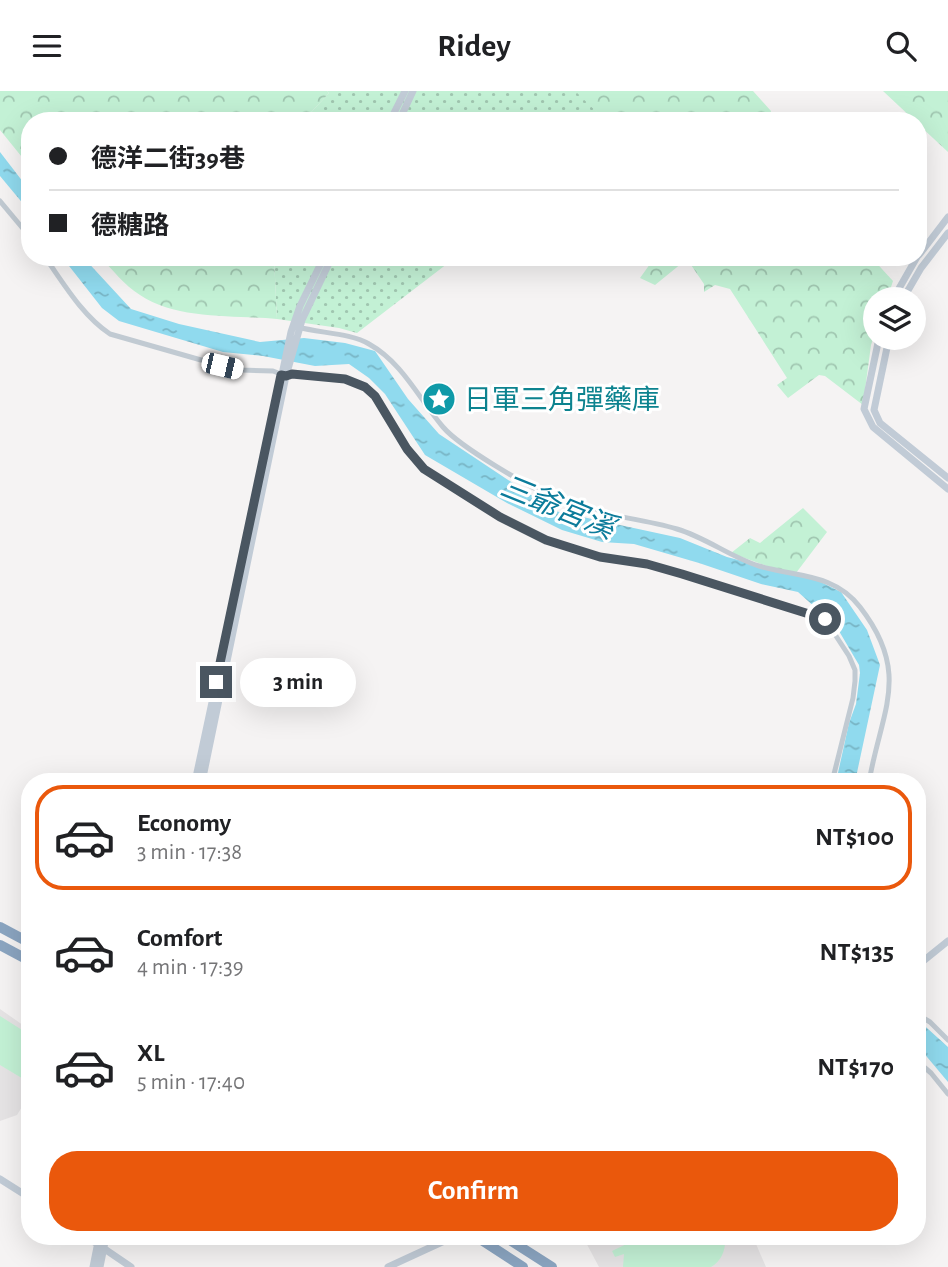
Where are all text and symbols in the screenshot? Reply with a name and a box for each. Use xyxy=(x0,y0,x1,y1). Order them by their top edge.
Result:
icon: menu xyxy=(28,27,66,65)
icon: search xyxy=(882,27,920,65)
text: Ridey xyxy=(437,30,511,62)
text: 德洋二街39巷 xyxy=(91,146,245,172)
text: 德糖路 xyxy=(91,213,169,239)
map controls xyxy=(863,287,926,350)
button: layers xyxy=(863,287,926,350)
car xyxy=(200,351,245,381)
place icon: 日軍三角彈藥庫 xyxy=(420,380,458,418)
place label: 日軍三角彈藥庫 xyxy=(464,385,660,415)
water label: 三爺宮溪 xyxy=(496,470,623,546)
route start xyxy=(809,603,841,635)
callout: 3 min xyxy=(241,657,356,707)
route end xyxy=(200,666,232,698)
text: 3 min xyxy=(273,671,323,694)
icon: car xyxy=(53,806,116,869)
text: Economy xyxy=(137,810,231,836)
text: NT$100 xyxy=(815,824,894,850)
text: 3 min · 17:38 xyxy=(137,841,242,864)
icon: car xyxy=(53,921,116,984)
text: Comfort xyxy=(137,925,222,951)
text: NT$135 xyxy=(820,939,894,965)
text: 4 min · 17:39 xyxy=(137,956,244,979)
icon: car xyxy=(53,1036,116,1099)
text: XL xyxy=(137,1040,164,1066)
text: NT$170 xyxy=(817,1054,894,1080)
text: 5 min · 17:40 xyxy=(137,1071,245,1094)
button: Confirm xyxy=(49,1151,898,1231)

